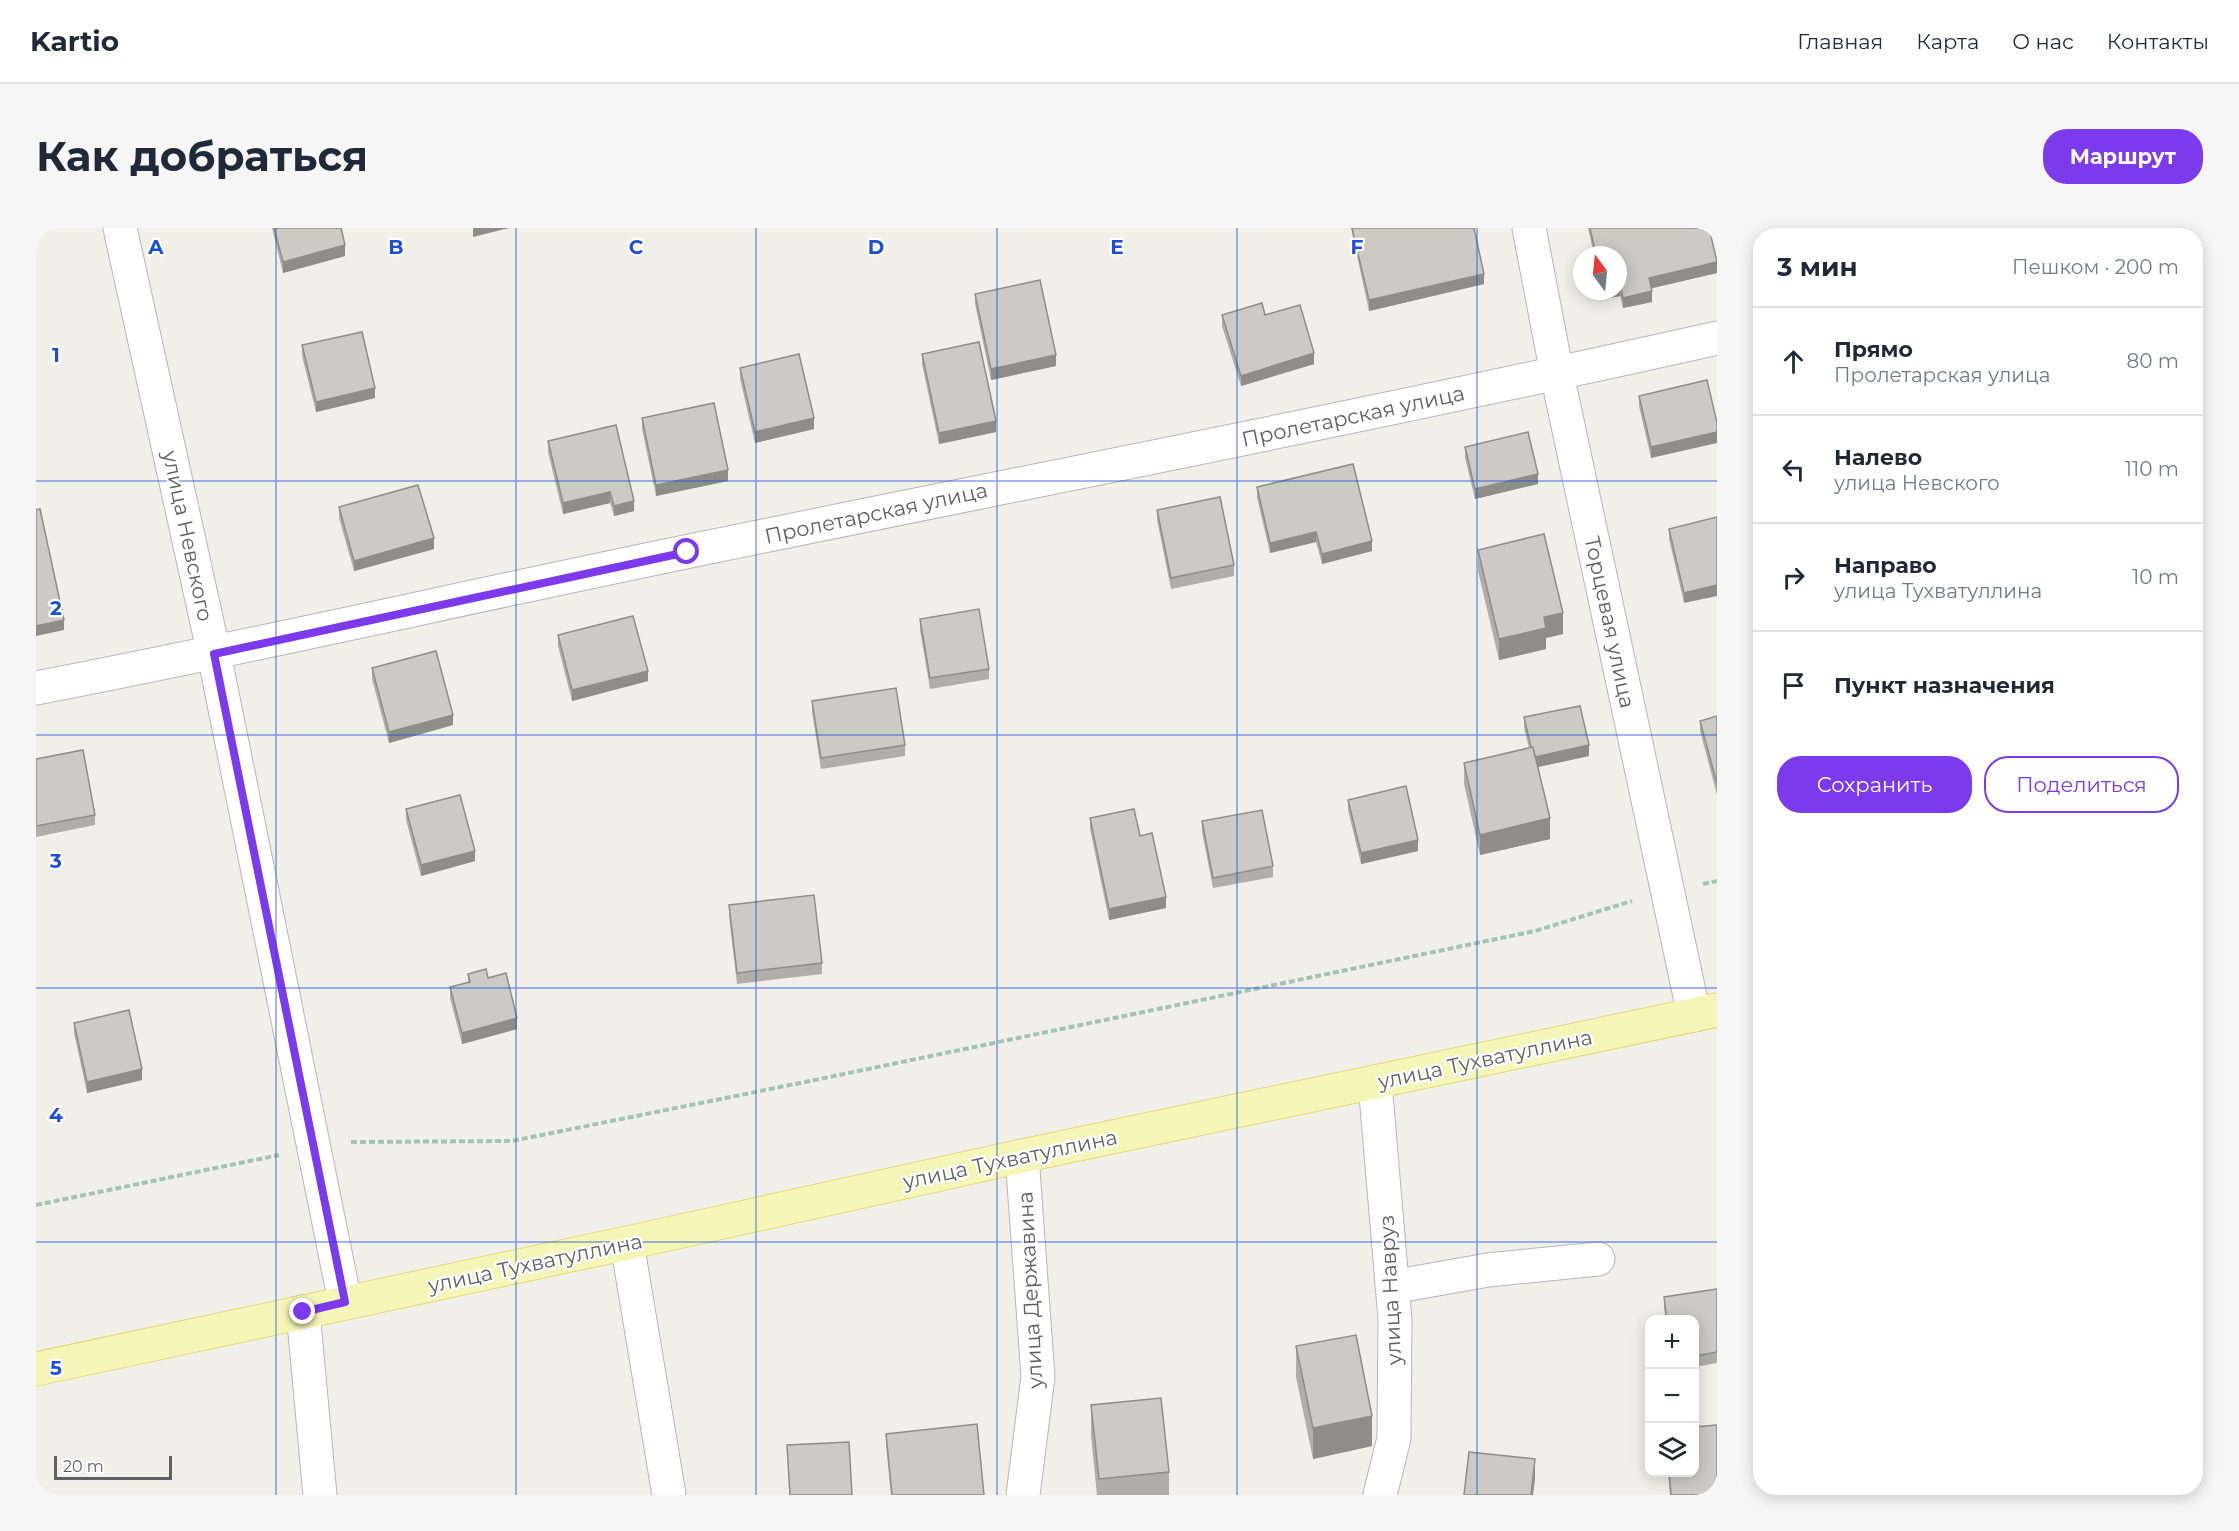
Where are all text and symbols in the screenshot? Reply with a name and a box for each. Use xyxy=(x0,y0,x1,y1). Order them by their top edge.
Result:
text: Kartio xyxy=(30,24,119,58)
text: Главная xyxy=(1797,29,1883,54)
text: Карта xyxy=(1916,29,1979,54)
text: О нас xyxy=(2012,29,2074,54)
text: Контакты xyxy=(2107,29,2209,54)
button: Маршрут xyxy=(2043,129,2203,184)
text: Как добраться xyxy=(36,130,368,182)
text: A xyxy=(147,235,164,259)
text: B xyxy=(388,235,404,259)
text: C xyxy=(629,235,644,259)
text: D xyxy=(868,235,884,259)
text: E xyxy=(1110,235,1124,259)
text: F xyxy=(1351,235,1364,259)
north arrow xyxy=(1573,246,1627,300)
text: 3 мин xyxy=(1777,251,1857,283)
text: Пешком · 200 m xyxy=(2012,255,2179,279)
text: Прямо xyxy=(1834,336,1913,363)
text: 1 xyxy=(52,343,60,367)
icon: ahead xyxy=(1777,345,1810,378)
text: 80 m xyxy=(2127,349,2179,373)
text: Пролетарская улица xyxy=(1834,363,2050,387)
street label: Пролетарская улица xyxy=(1239,380,1467,452)
text: Налево xyxy=(1834,444,1922,471)
street label: улица Невского xyxy=(157,447,218,624)
icon: left xyxy=(1777,453,1810,486)
text: 110 m xyxy=(2125,457,2179,481)
text: улица Невского xyxy=(1834,471,2000,495)
street label: Пролетарская улица xyxy=(762,477,990,549)
street label: Торцевая улица xyxy=(1580,534,1640,710)
route start xyxy=(673,538,699,564)
text: Направо xyxy=(1834,552,1937,579)
icon: right xyxy=(1777,561,1810,594)
text: 10 m xyxy=(2132,565,2179,589)
text: улица Тухватуллина xyxy=(1834,579,2042,603)
text: 2 xyxy=(50,596,62,620)
icon: arrive xyxy=(1777,669,1810,702)
text: Пункт назначения xyxy=(1834,672,2055,699)
button: Сохранить xyxy=(1777,756,1972,813)
button: Поделиться xyxy=(1984,756,2179,813)
text: 3 xyxy=(49,849,62,873)
street label: улица Тухватуллина xyxy=(1374,1024,1595,1094)
text: 4 xyxy=(49,1103,63,1127)
street label: улица Тухватуллина xyxy=(899,1124,1120,1194)
street label: улица Державина xyxy=(1012,1191,1048,1390)
street label: улица Навруз xyxy=(1374,1214,1406,1367)
street label: улица Тухватуллина xyxy=(424,1228,645,1298)
route end xyxy=(289,1298,315,1324)
map controls xyxy=(1645,1315,1699,1477)
button: + xyxy=(1645,1315,1699,1369)
text: 5 xyxy=(50,1356,62,1380)
button: − xyxy=(1645,1369,1699,1423)
button: layers xyxy=(1645,1423,1699,1477)
scale bar xyxy=(54,1453,172,1480)
text: 20 m xyxy=(63,1457,104,1476)

